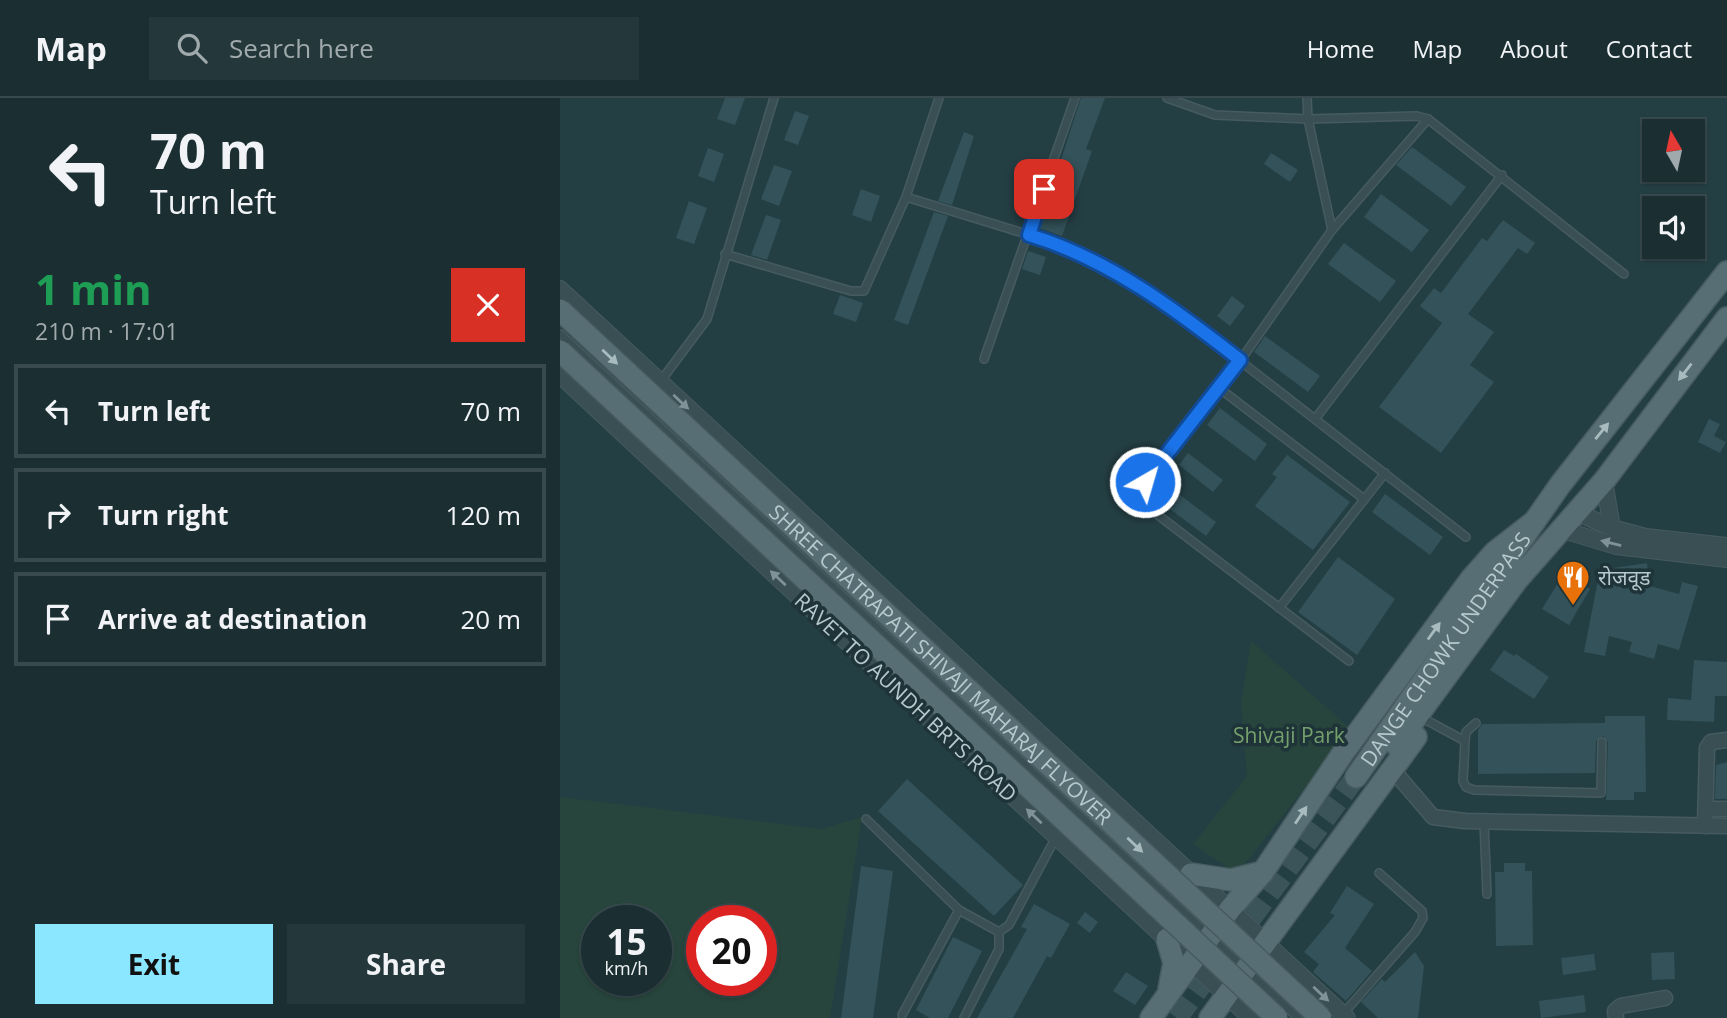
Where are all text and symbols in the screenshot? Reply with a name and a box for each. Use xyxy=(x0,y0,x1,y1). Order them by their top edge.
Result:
search box xyxy=(149,17,639,80)
text: Map xyxy=(35,26,107,71)
icon: search xyxy=(173,29,211,67)
text: Search here xyxy=(229,30,374,66)
text: Home xyxy=(1307,32,1375,65)
text: Map xyxy=(1413,32,1462,65)
text: About xyxy=(1500,32,1568,65)
text: Contact xyxy=(1606,32,1692,65)
text: 70 m xyxy=(150,117,267,183)
north arrow xyxy=(1642,119,1704,182)
map controls xyxy=(1642,119,1705,259)
icon: left xyxy=(35,126,126,217)
pin xyxy=(1014,159,1074,219)
icon: arrive xyxy=(1025,170,1063,208)
text: Turn left xyxy=(150,180,276,223)
button: sound xyxy=(1642,196,1705,259)
text: 1 min xyxy=(35,260,152,317)
button: close xyxy=(451,268,525,342)
text: 210 m · 17:01 xyxy=(35,315,178,347)
one-way arrow xyxy=(601,348,618,364)
one-way arrow xyxy=(1678,363,1693,381)
icon: left xyxy=(39,392,77,430)
text: Turn left xyxy=(98,393,210,429)
text: 70 m xyxy=(460,393,521,429)
one-way arrow xyxy=(672,394,690,410)
one-way arrow xyxy=(1595,423,1610,441)
position arrow xyxy=(1108,445,1182,519)
icon: right xyxy=(39,496,77,534)
text: Turn right xyxy=(98,497,229,533)
text: 120 m xyxy=(446,497,521,533)
street label: SHREE CHATRAPATI SHIVAJI MAHARAJ FLYOVER xyxy=(763,498,1118,831)
street label: DANGE CHOWK UNDERPASS xyxy=(1354,527,1537,772)
one-way arrow xyxy=(1600,538,1622,549)
restaurant icon: रोजवूड xyxy=(1554,558,1592,607)
place label: रोजवूड xyxy=(1598,563,1651,591)
one-way arrow xyxy=(769,570,787,586)
street label: RAVET TO AUNDH BRTS ROAD xyxy=(789,586,1023,808)
icon: arrive xyxy=(39,600,77,638)
text: Arrive at destination xyxy=(98,601,367,637)
text: 20 m xyxy=(460,601,521,637)
one-way arrow xyxy=(1427,622,1441,640)
park label: Shivaji Park xyxy=(1233,721,1345,749)
one-way arrow xyxy=(1294,806,1307,825)
one-way arrow xyxy=(1026,809,1043,825)
one-way arrow xyxy=(1126,837,1144,853)
speed limit sign: 20 xyxy=(686,905,777,996)
text: 15 xyxy=(606,918,647,965)
button: Exit xyxy=(35,924,273,1004)
button: Share xyxy=(287,924,525,1004)
text: km/h xyxy=(605,956,648,980)
one-way arrow xyxy=(1312,985,1329,1001)

